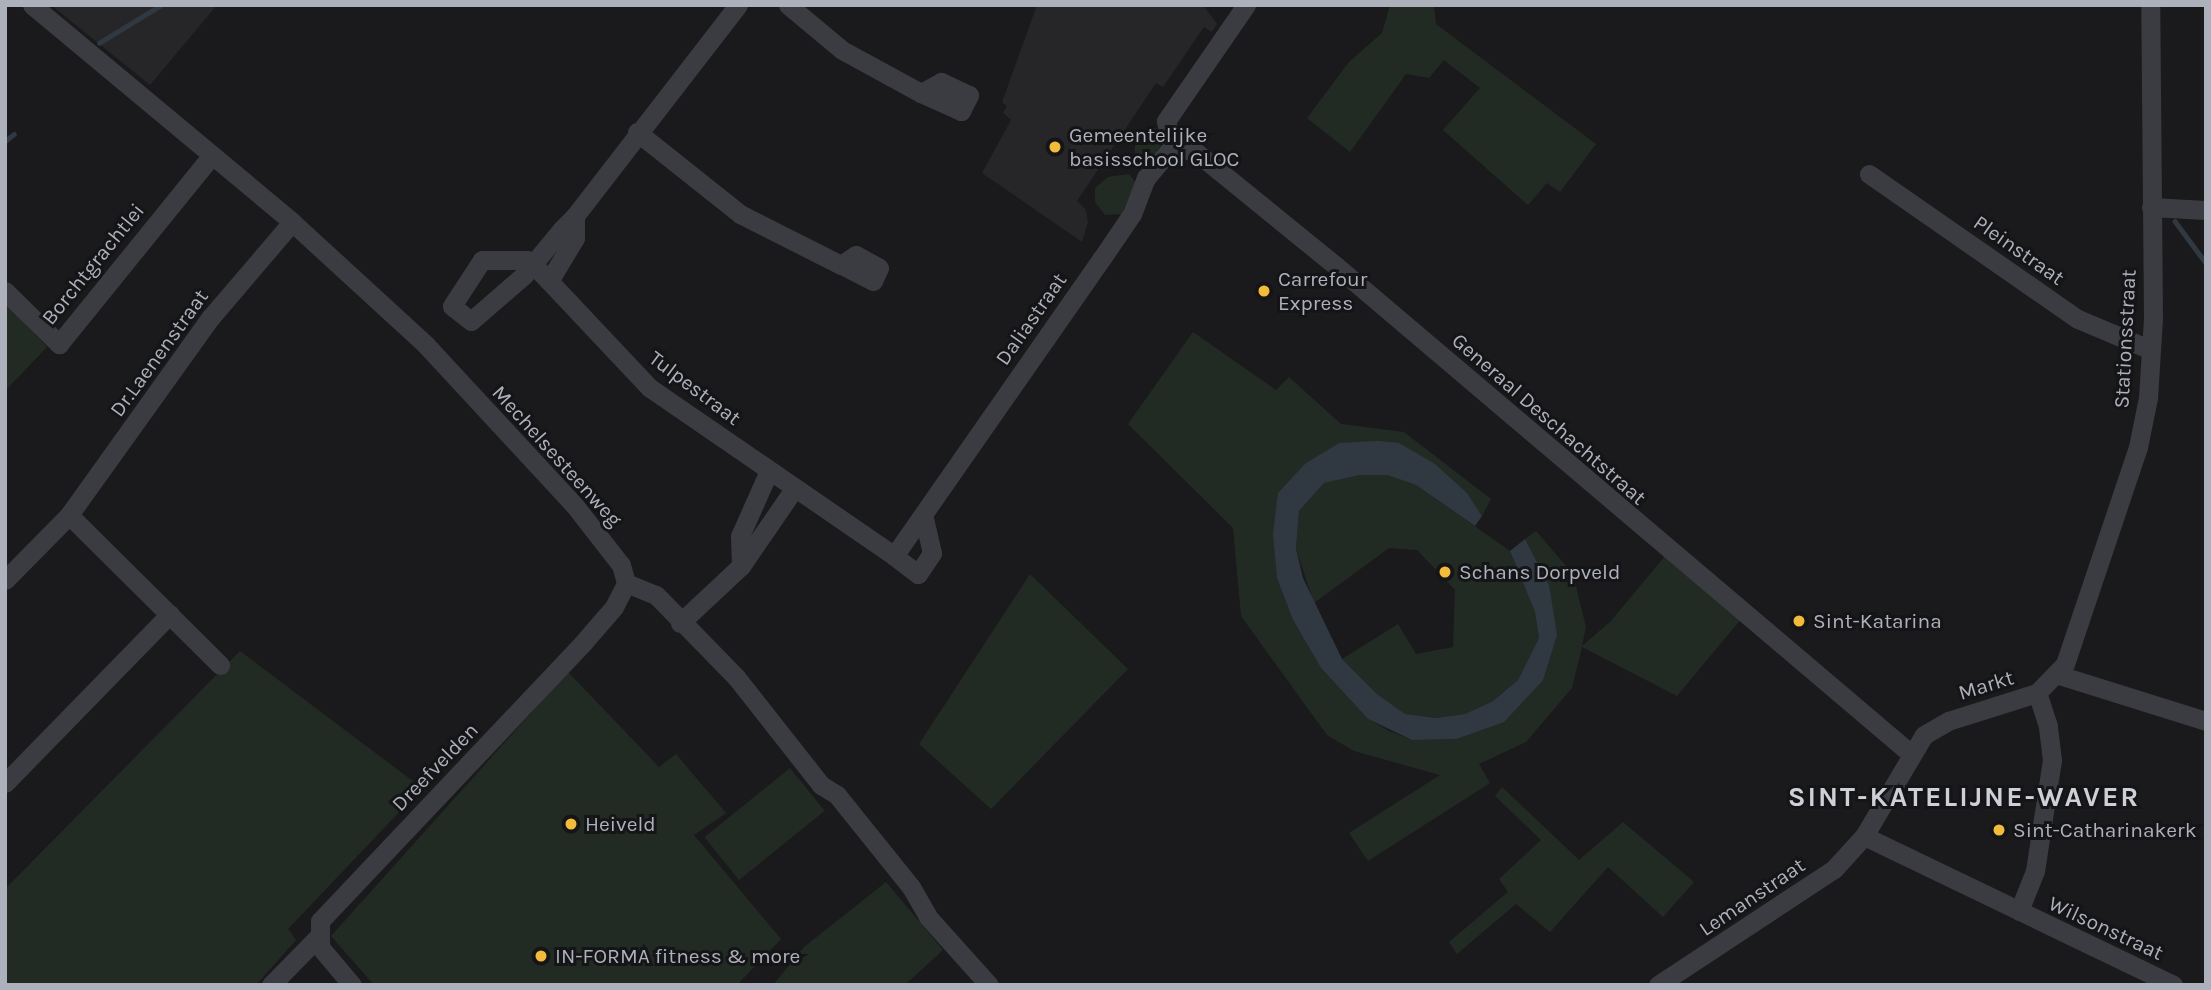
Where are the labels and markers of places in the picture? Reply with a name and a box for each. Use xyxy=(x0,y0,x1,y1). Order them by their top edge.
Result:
place label: Gemeentelijke basisschool GLOC xyxy=(1069,122,1239,172)
marker: Gemeentelijke basisschool GLOC xyxy=(1047,139,1063,155)
place label: Carrefour Express xyxy=(1278,266,1367,316)
marker: Carrefour Express xyxy=(1256,283,1272,299)
place label: Schans Dorpveld xyxy=(1459,559,1620,585)
marker: Schans Dorpveld xyxy=(1437,564,1453,580)
place label: Sint-Katarina xyxy=(1813,608,1942,634)
marker: Sint-Katarina xyxy=(1791,613,1807,629)
place label: Heiveld xyxy=(585,811,656,837)
marker: Heiveld xyxy=(563,816,579,832)
place label: Sint-Catharinakerk xyxy=(2013,817,2197,843)
marker: Sint-Catharinakerk xyxy=(1991,822,2007,838)
place label: IN-FORMA fitness & more xyxy=(555,943,800,969)
marker: IN-FORMA fitness & more xyxy=(533,948,549,964)

